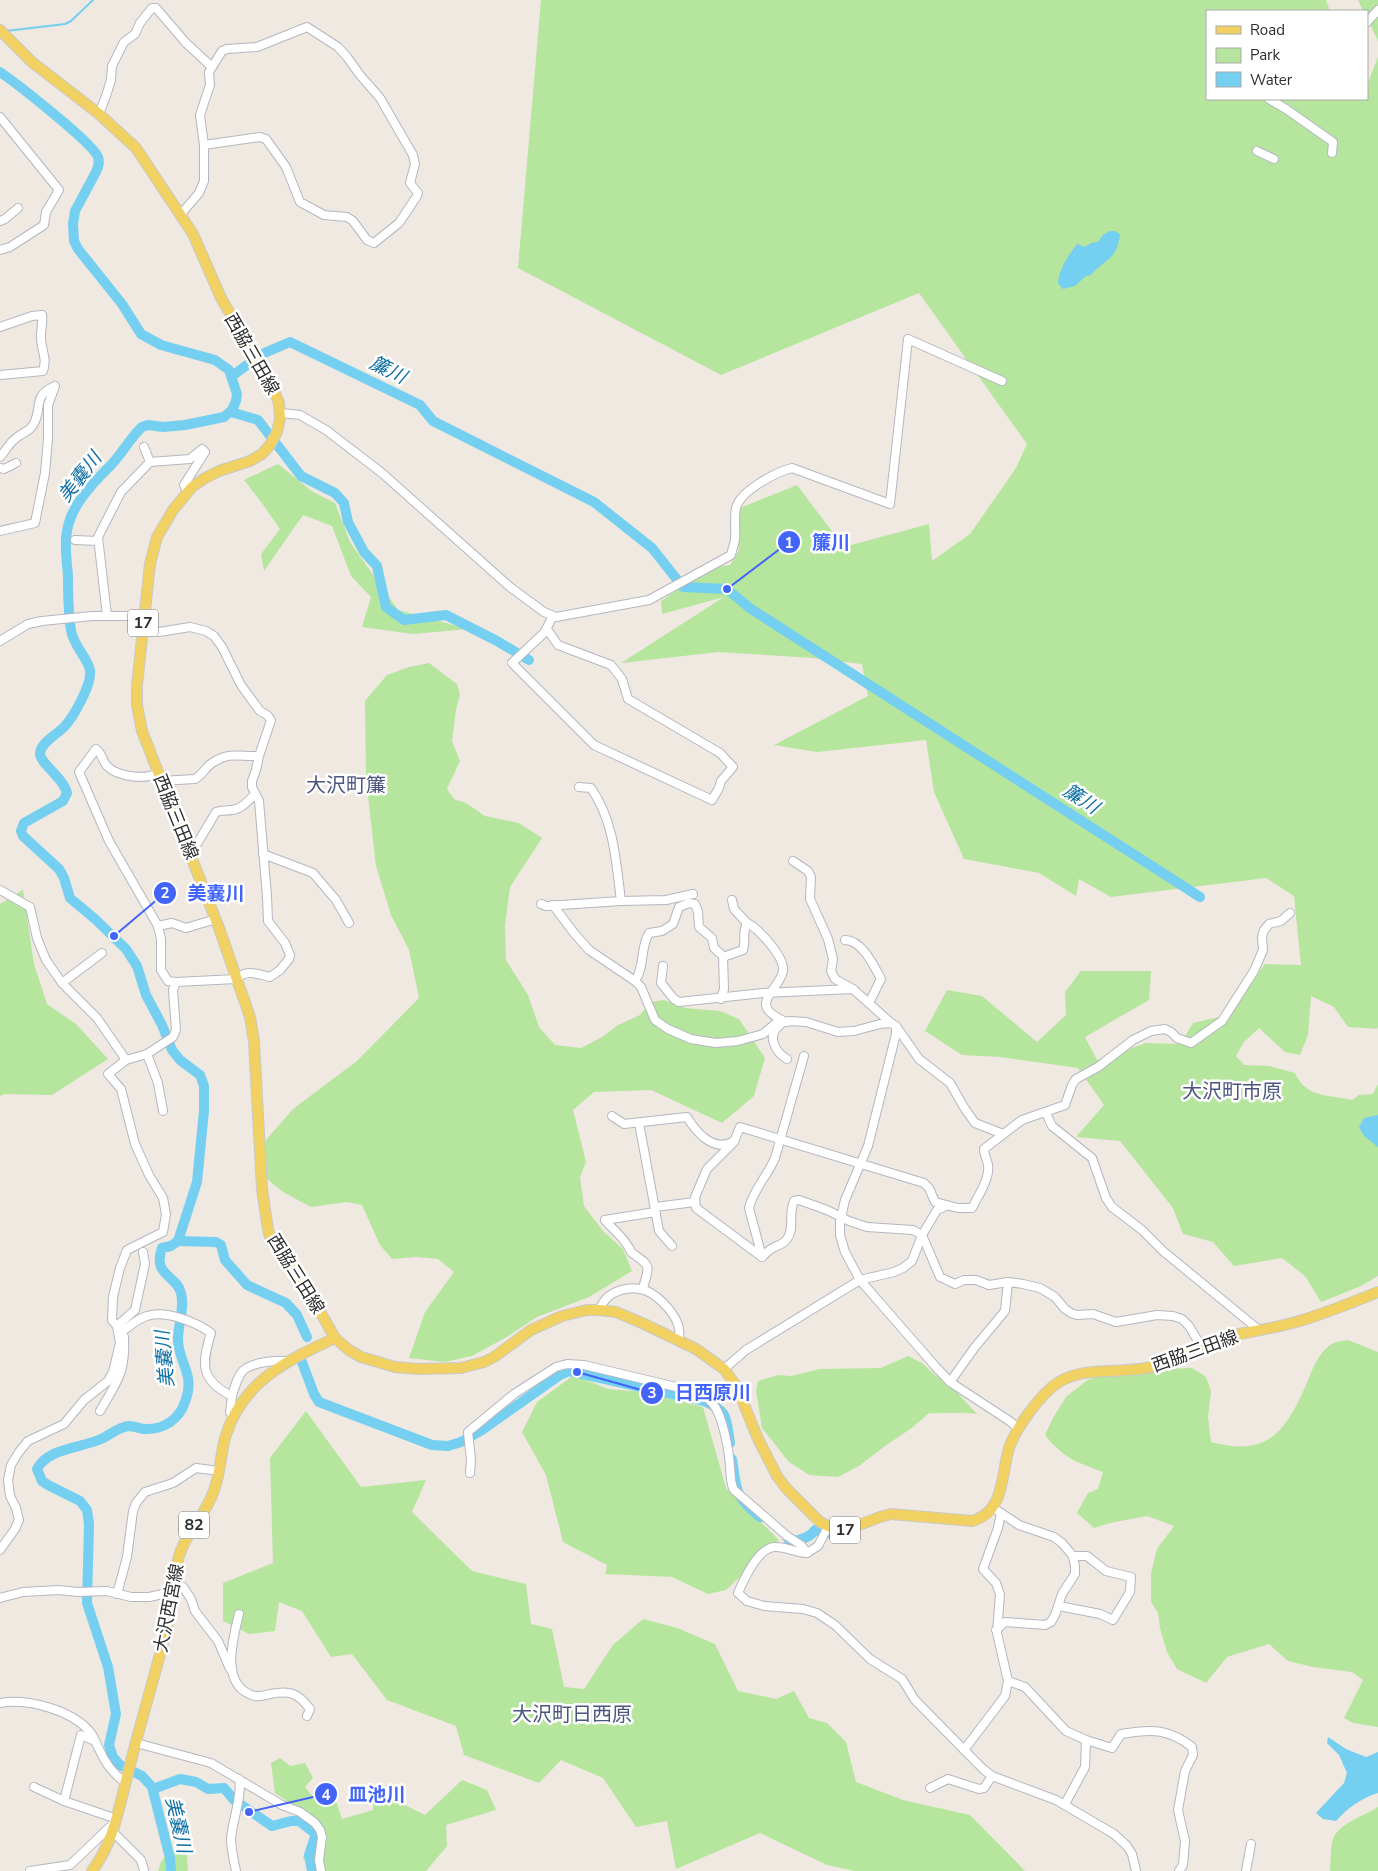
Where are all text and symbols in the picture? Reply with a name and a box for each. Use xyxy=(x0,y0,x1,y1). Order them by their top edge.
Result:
legend xyxy=(1206,10,1368,100)
text: Road xyxy=(1250,20,1285,40)
text: Park xyxy=(1250,45,1280,65)
text: Water xyxy=(1250,70,1293,90)
street label: 西脇三田線 xyxy=(219,309,285,399)
water label: 簾川 xyxy=(365,350,413,391)
water label: 美嚢川 xyxy=(52,445,109,507)
callout: 簾川 xyxy=(777,525,860,559)
text: 簾川 xyxy=(812,530,850,556)
text: 1 xyxy=(784,533,794,553)
road number: 17 xyxy=(128,610,158,636)
street label: 西脇三田線 xyxy=(148,771,204,863)
district label: 大沢町簾 xyxy=(306,772,386,799)
water label: 簾川 xyxy=(1058,778,1106,821)
callout: 美嚢川 xyxy=(153,876,255,910)
text: 美嚢川 xyxy=(187,881,245,907)
text: 2 xyxy=(160,883,170,903)
district label: 大沢町市原 xyxy=(1182,1078,1282,1105)
street label: 西脇三田線 xyxy=(262,1229,330,1319)
street label: 西脇三田線 xyxy=(1149,1324,1241,1378)
water label: 美嚢川 xyxy=(149,1327,180,1389)
callout: 日西原川 xyxy=(640,1376,761,1410)
text: 日西原川 xyxy=(675,1380,751,1406)
text: 3 xyxy=(647,1383,657,1403)
road number: 82 xyxy=(179,1512,209,1538)
road number: 17 xyxy=(830,1516,860,1544)
street label: 大沢西宮線 xyxy=(149,1562,189,1654)
district label: 大沢町日西原 xyxy=(512,1701,632,1728)
callout: 皿池川 xyxy=(314,1777,416,1811)
text: 皿池川 xyxy=(348,1782,406,1808)
text: 4 xyxy=(321,1785,331,1805)
water label: 美嚢川 xyxy=(159,1794,198,1858)

